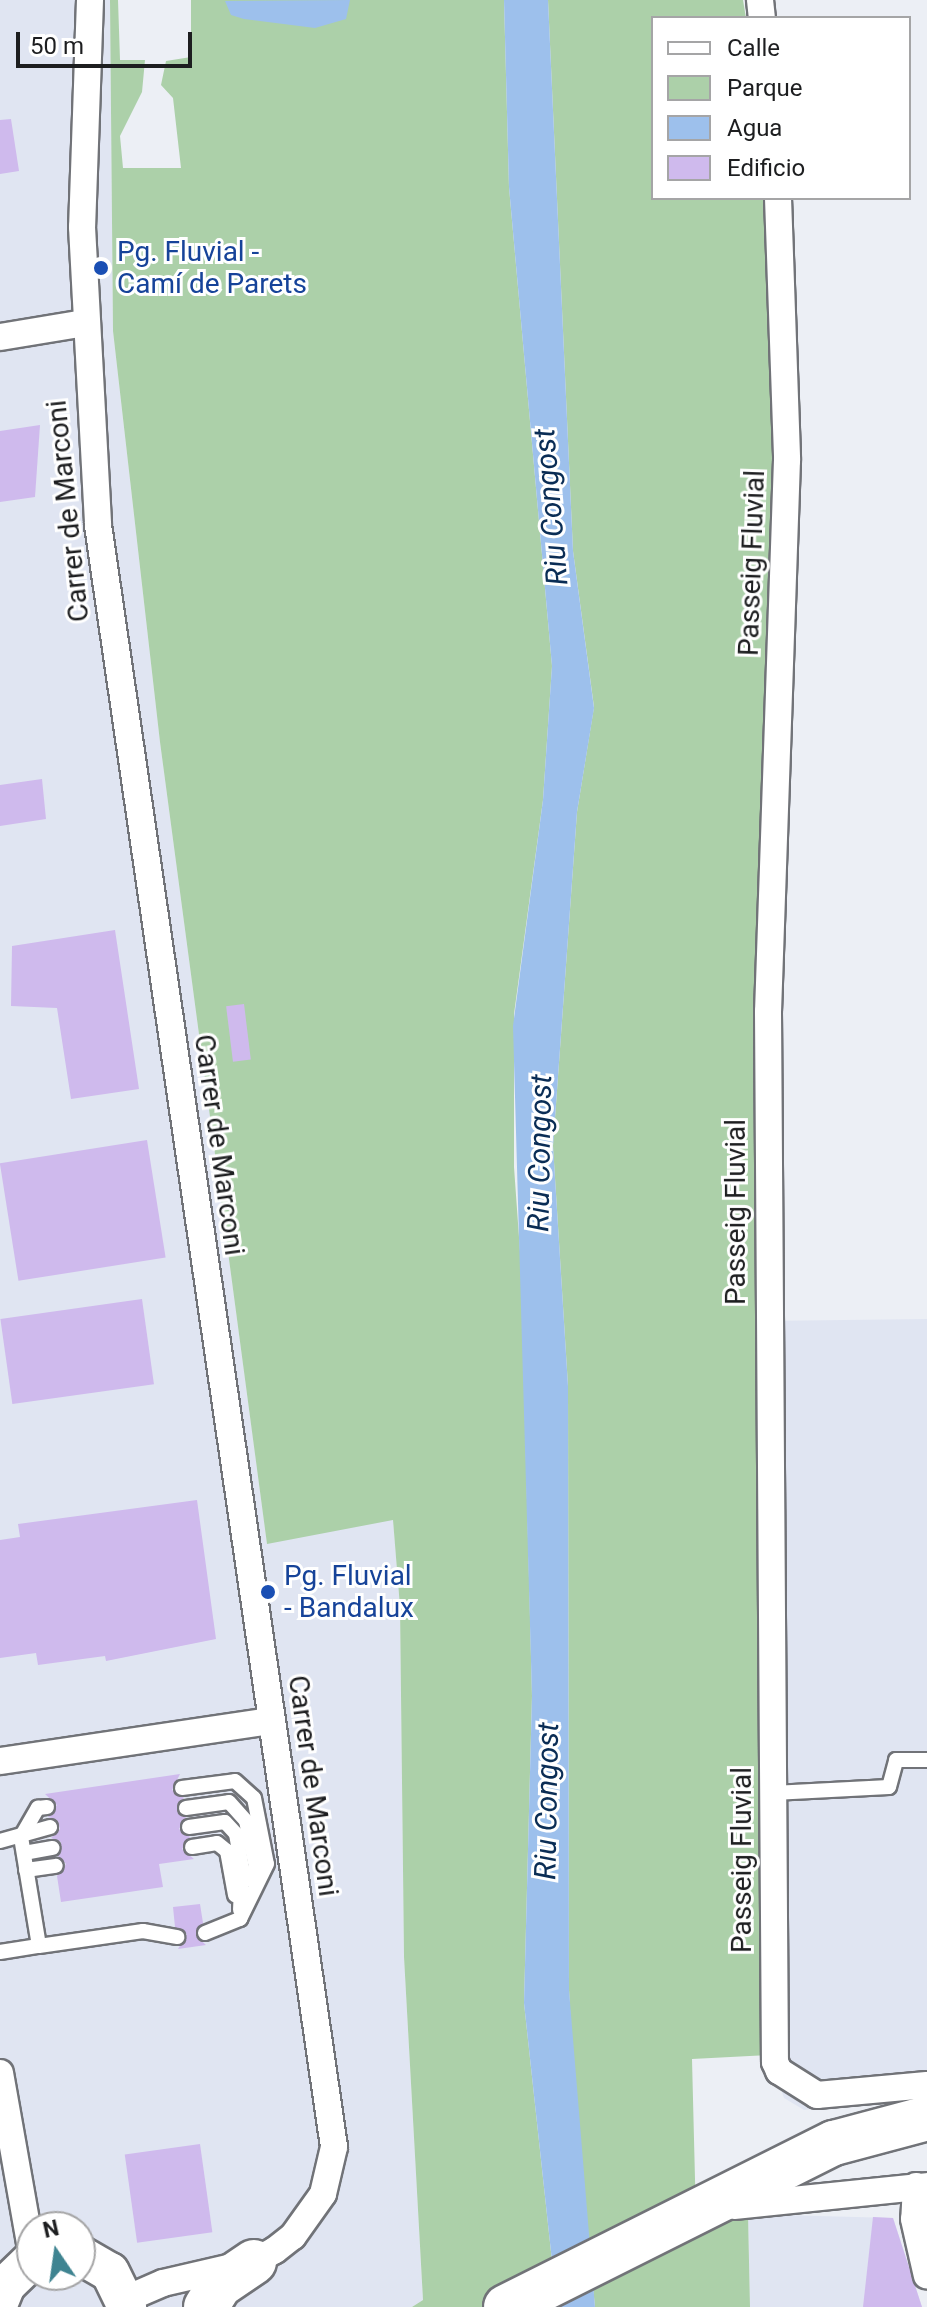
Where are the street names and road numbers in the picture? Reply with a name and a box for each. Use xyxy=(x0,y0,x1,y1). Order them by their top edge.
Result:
street label: Carrer de Marconi xyxy=(40,398,96,624)
street label: Passeig Fluvial xyxy=(732,469,772,657)
street label: Carrer de Marconi xyxy=(187,1032,251,1258)
street label: Passeig Fluvial xyxy=(719,1119,753,1305)
street label: Carrer de Marconi xyxy=(281,1673,345,1899)
street label: Passeig Fluvial xyxy=(725,1767,759,1953)

